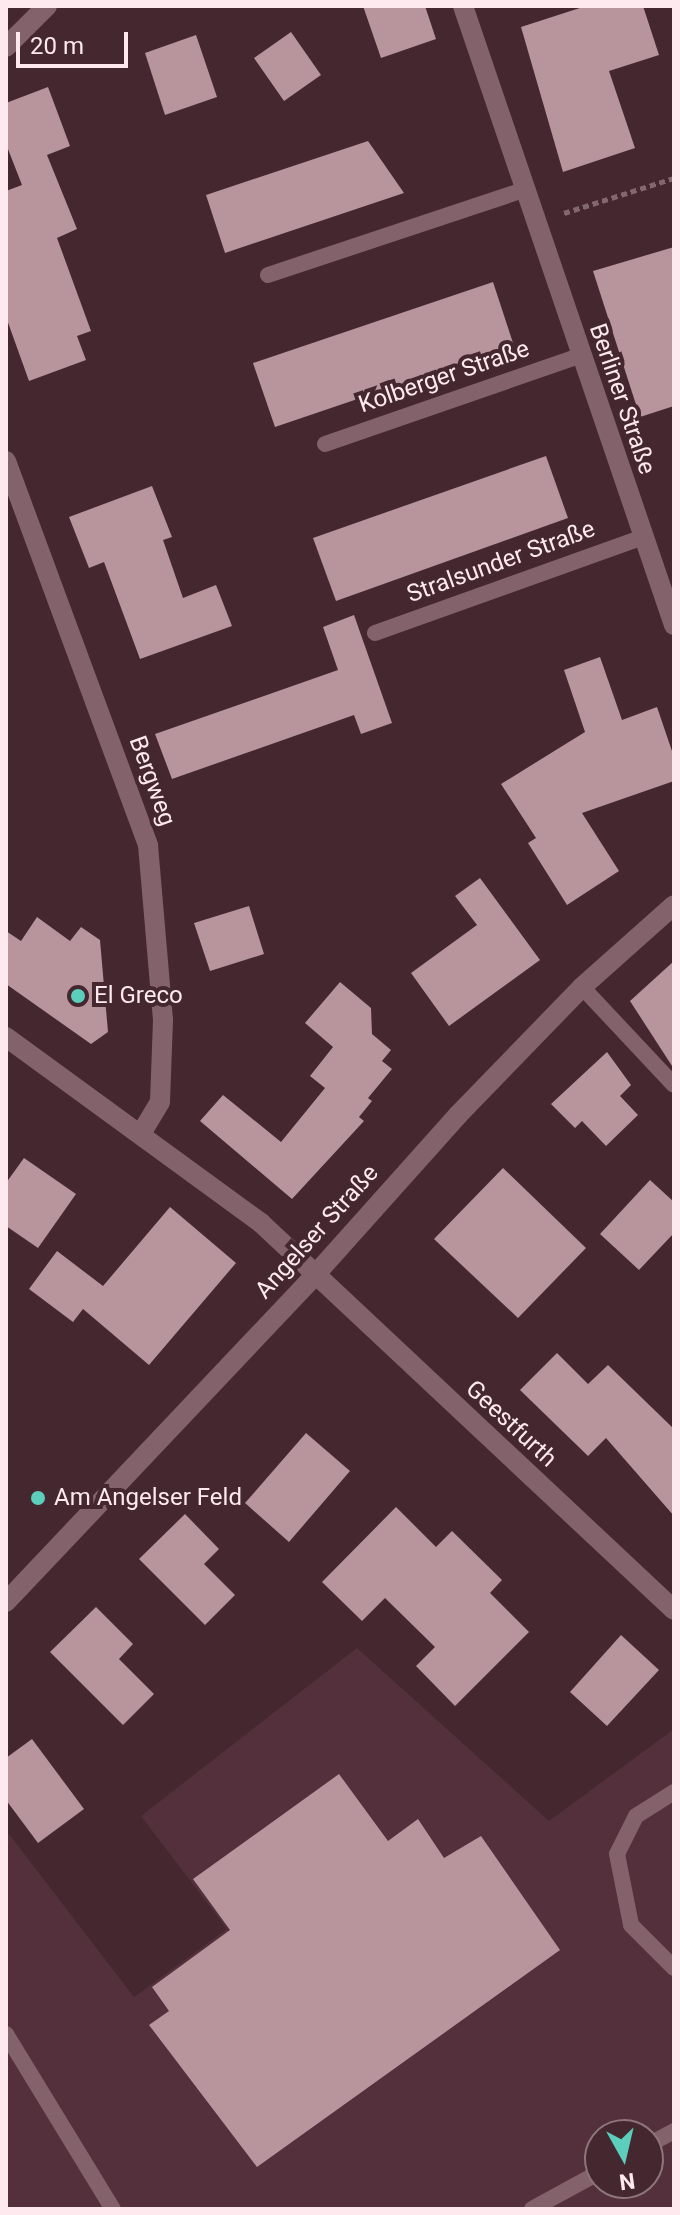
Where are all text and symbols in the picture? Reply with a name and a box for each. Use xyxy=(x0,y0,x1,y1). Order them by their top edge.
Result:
scale bar xyxy=(20,16,132,66)
text: 20 m xyxy=(30,32,84,60)
street label: Berliner Straße xyxy=(583,320,661,478)
street label: Kolberger Straße xyxy=(355,334,533,420)
street label: Stralsunder Straße xyxy=(403,515,599,609)
street label: Bergweg xyxy=(123,732,181,830)
place label: El Greco xyxy=(94,982,183,1010)
marker: El Greco xyxy=(69,987,87,1005)
street label: Angelser Straße xyxy=(249,1159,385,1305)
street label: Geestfurth xyxy=(460,1375,562,1473)
place label: Am Angelser Feld xyxy=(54,1484,242,1512)
marker: Am Angelser Feld xyxy=(29,1489,47,1507)
north arrow xyxy=(584,2119,664,2199)
text: N xyxy=(618,2168,637,2195)

